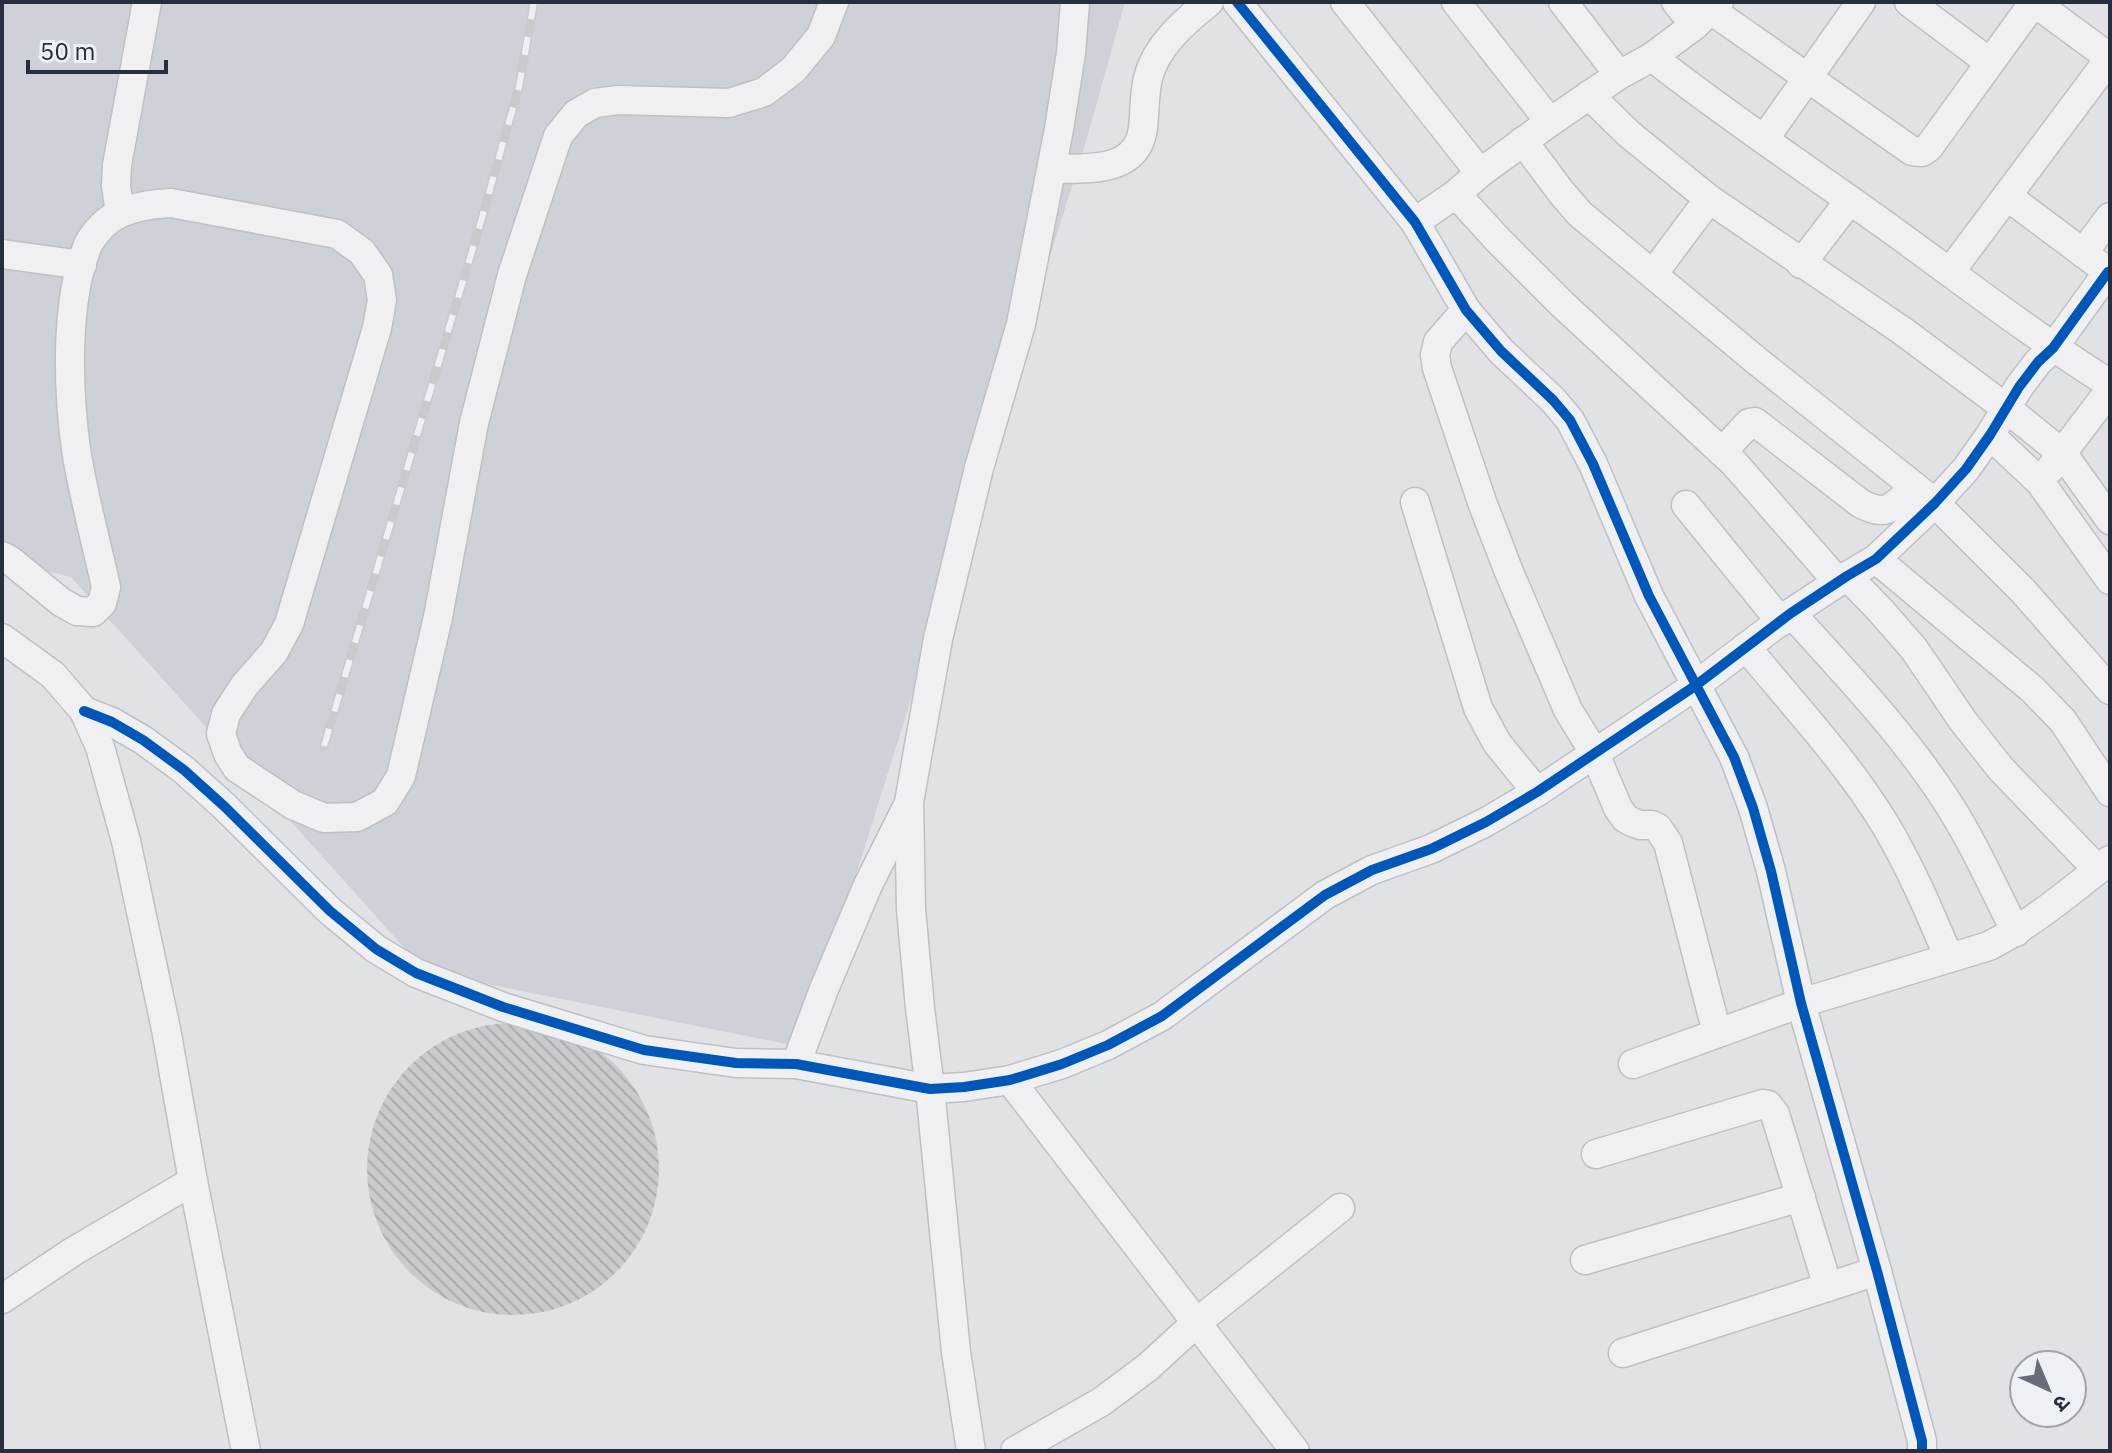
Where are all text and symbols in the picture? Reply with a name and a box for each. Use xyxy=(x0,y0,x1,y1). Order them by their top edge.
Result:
scale bar xyxy=(28,24,166,74)
text: 50 m xyxy=(40,35,95,67)
north arrow xyxy=(2008,1349,2088,1429)
text: उ xyxy=(2047,1389,2077,1419)

